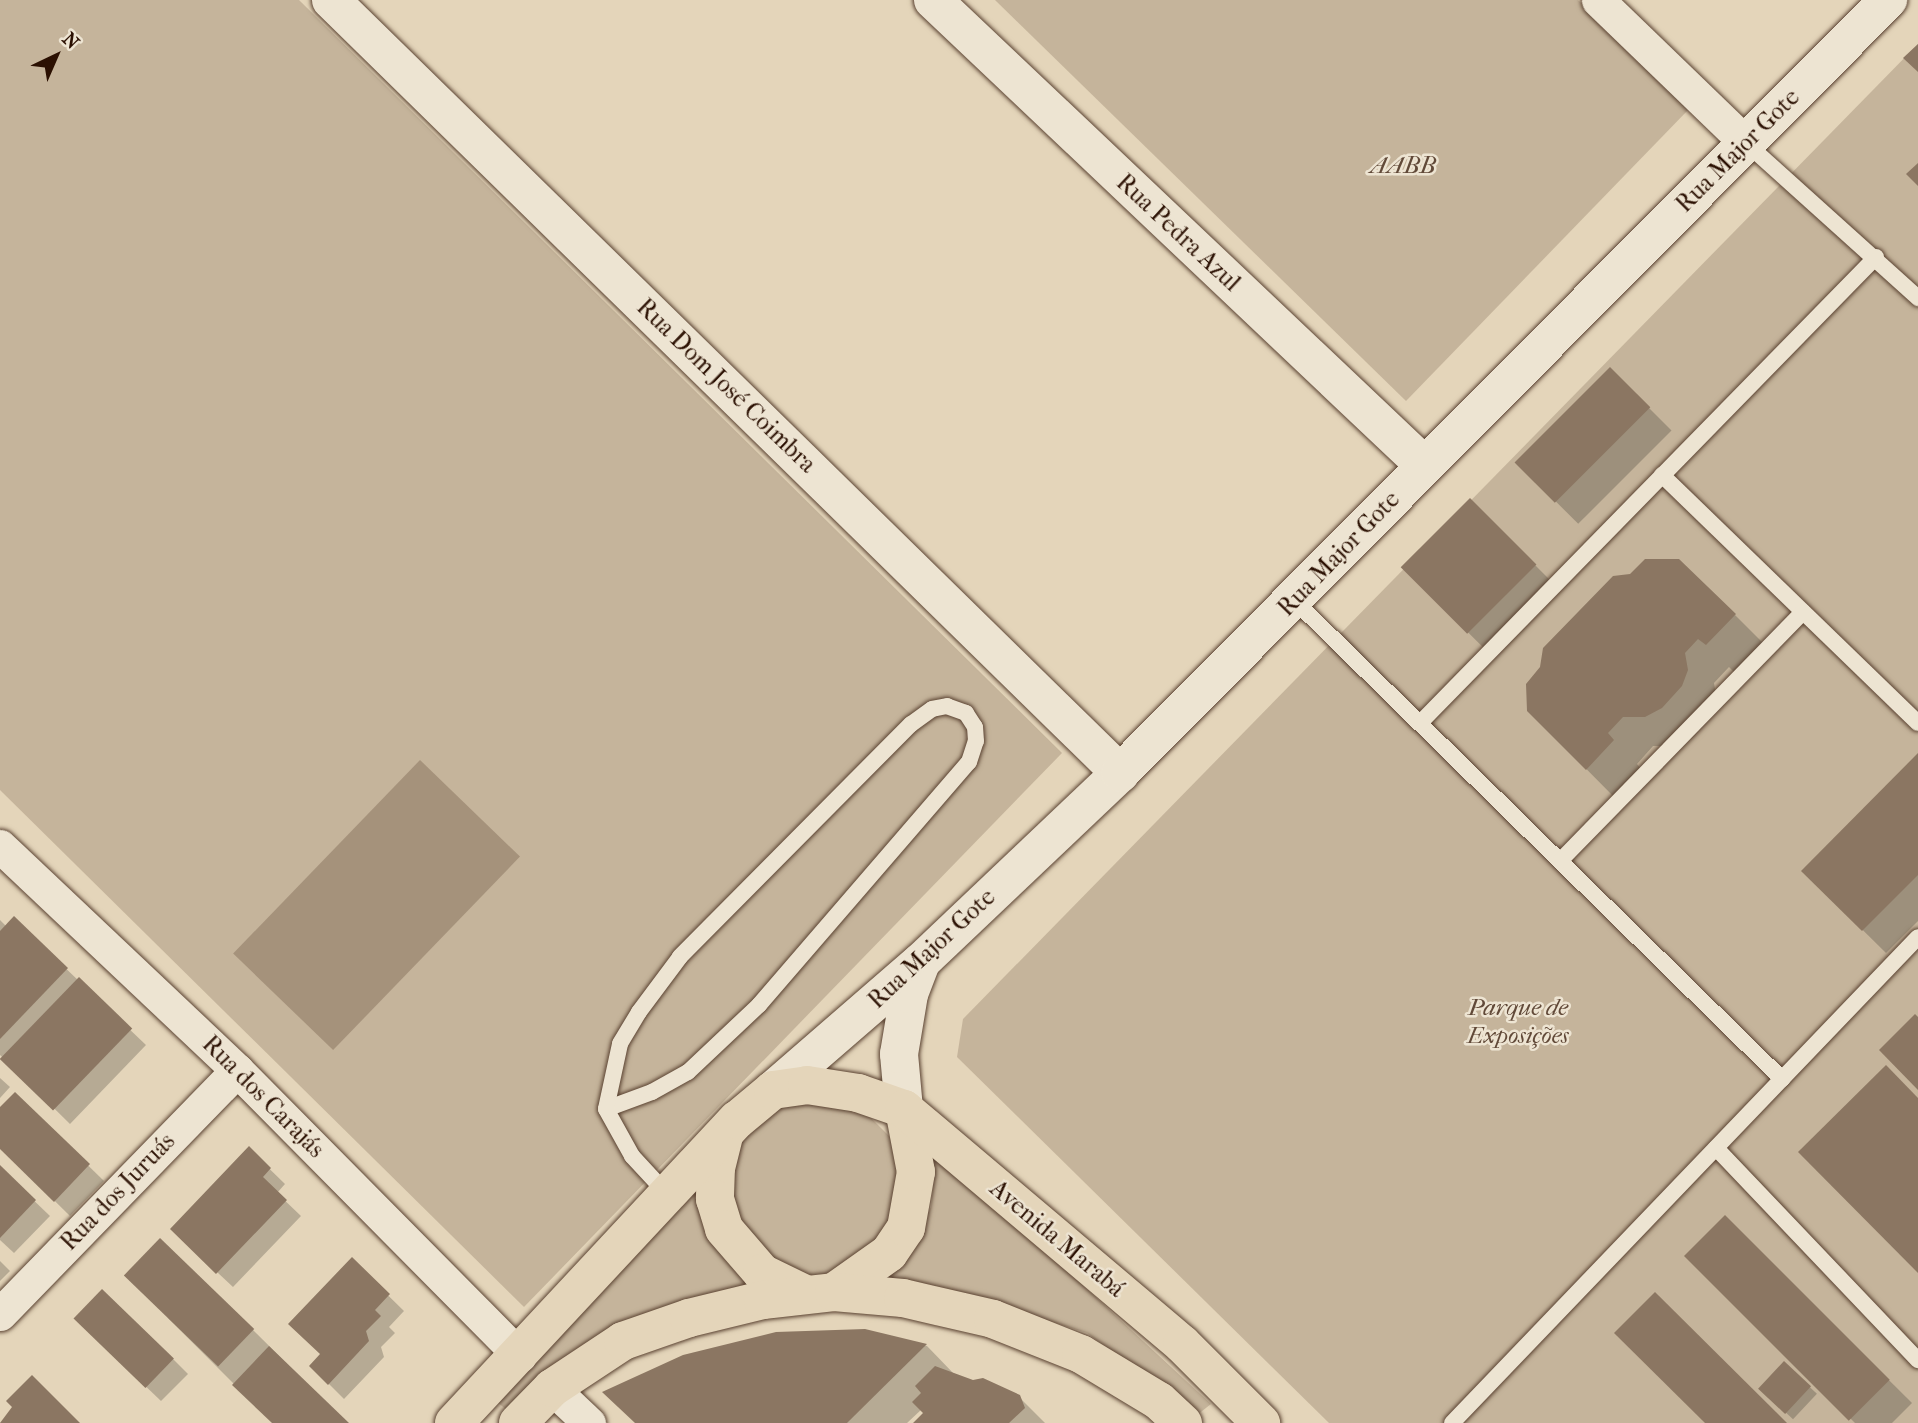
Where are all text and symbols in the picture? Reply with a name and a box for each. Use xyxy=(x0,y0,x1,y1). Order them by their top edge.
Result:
north arrow xyxy=(21,21,91,91)
text: N xyxy=(58,28,83,54)
street label: Rua Major Gote xyxy=(1670,83,1806,219)
park label: AABB xyxy=(1370,152,1436,180)
street label: Rua Pedra Azul xyxy=(1110,168,1246,298)
street label: Rua Dom José Coimbra xyxy=(630,293,822,479)
street label: Rua Major Gote xyxy=(1272,485,1406,623)
street label: Rua Major Gote xyxy=(863,883,1001,1015)
park label: Parque de Exposições xyxy=(1467,994,1569,1050)
street label: Rua dos Carajás xyxy=(196,1030,330,1164)
street label: Rua dos Juruás xyxy=(55,1127,181,1257)
street label: Avenida Marabá xyxy=(984,1174,1130,1304)

